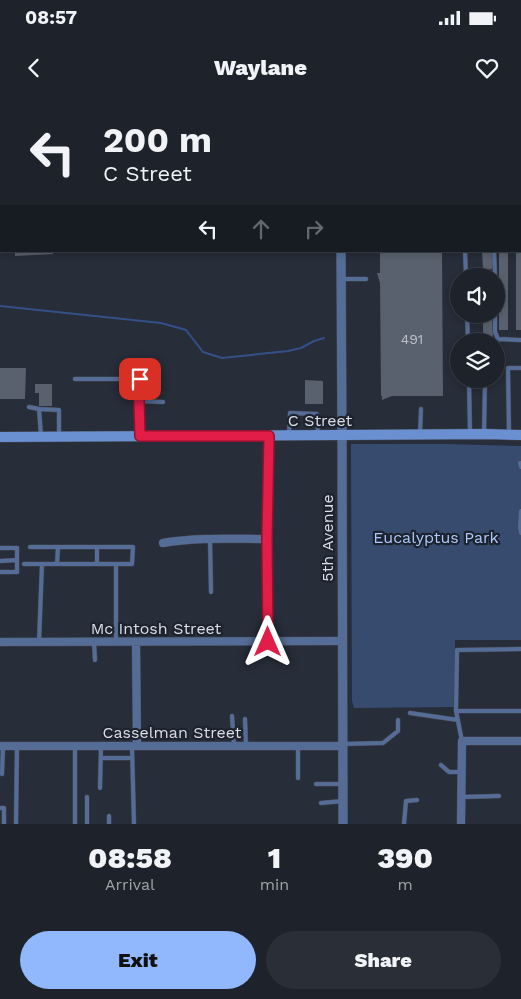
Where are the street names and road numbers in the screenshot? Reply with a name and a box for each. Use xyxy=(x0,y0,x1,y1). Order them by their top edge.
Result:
street label: C Street xyxy=(288,411,353,430)
street label: 5th Avenue xyxy=(318,494,337,582)
street label: Mc Intosh Street xyxy=(91,619,222,638)
street label: Casselman Street xyxy=(103,723,242,742)

